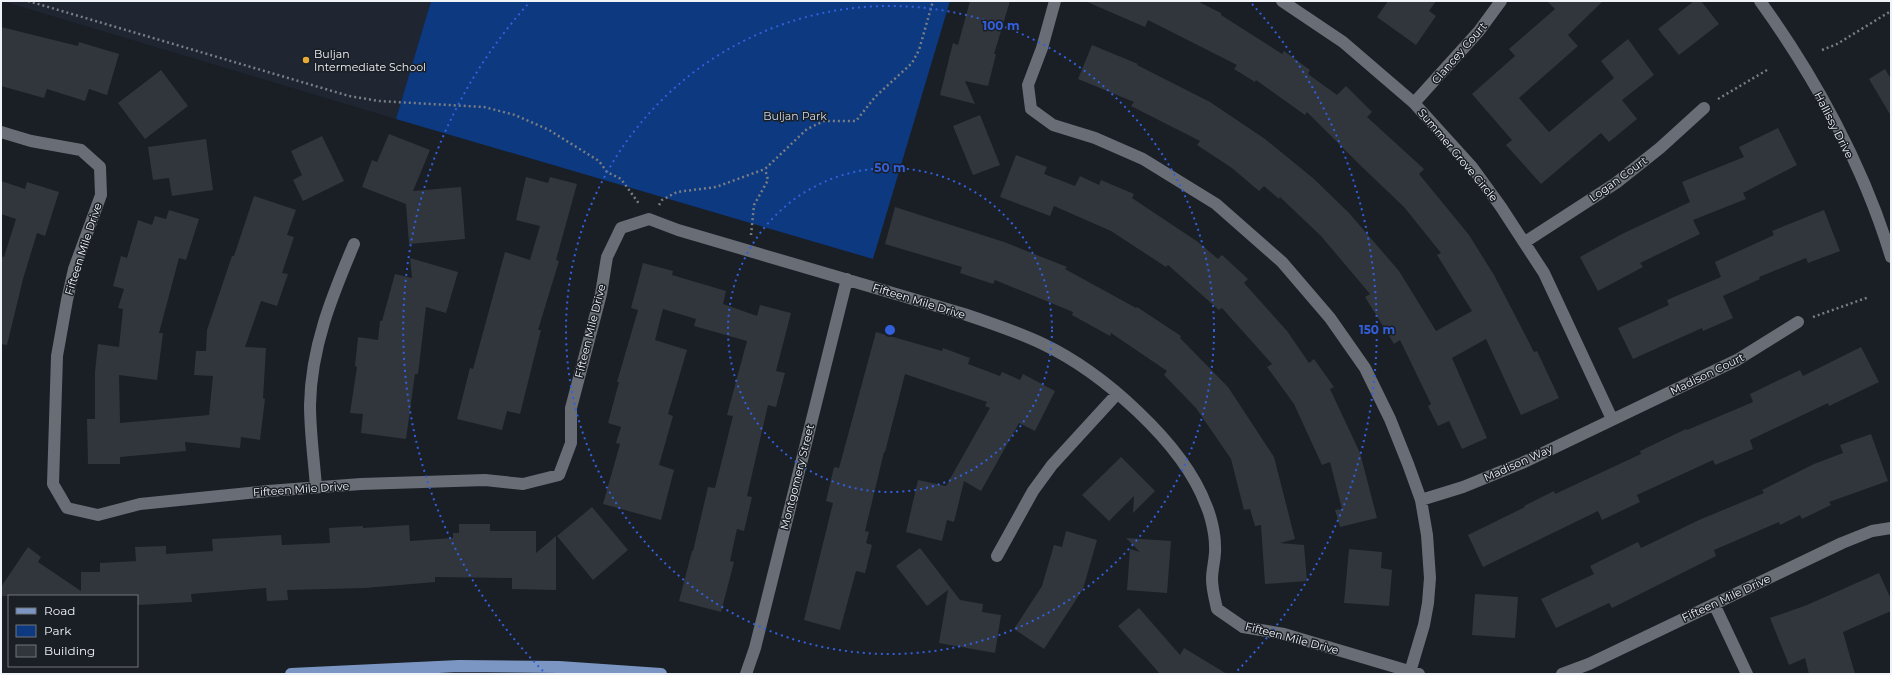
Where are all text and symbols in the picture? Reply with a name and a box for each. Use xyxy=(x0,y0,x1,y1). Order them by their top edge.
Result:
text: 100 m xyxy=(983,18,1019,33)
street label: Clancey Court xyxy=(1428,19,1490,87)
place label: Buljan Intermediate School xyxy=(314,47,426,74)
marker: Buljan Intermediate School xyxy=(301,55,311,65)
street label: Hallissy Drive xyxy=(1811,89,1857,161)
street label: Summer Grove Circle xyxy=(1415,106,1501,205)
park label: Buljan Park xyxy=(763,109,827,123)
street label: Logan Court xyxy=(1586,153,1650,205)
text: 50 m xyxy=(874,160,906,175)
street label: Fifteen Mile Drive xyxy=(61,201,105,297)
street label: Fifteen Mile Drive xyxy=(871,280,967,322)
street label: Fifteen Mile Drive xyxy=(572,282,609,379)
text: 150 m xyxy=(1359,322,1395,337)
centre of rings xyxy=(883,323,897,337)
street label: Madison Court xyxy=(1668,350,1747,398)
street label: Montgomery Street xyxy=(777,422,817,531)
street label: Madison Way xyxy=(1481,442,1555,484)
street label: Fifteen Mile Drive xyxy=(252,479,350,499)
street label: Fifteen Mile Drive xyxy=(1679,571,1773,625)
legend xyxy=(8,595,138,667)
text: Road xyxy=(44,603,75,618)
street label: Fifteen Mile Drive xyxy=(1244,619,1341,657)
text: Park xyxy=(44,623,72,638)
text: Building xyxy=(44,643,95,658)

